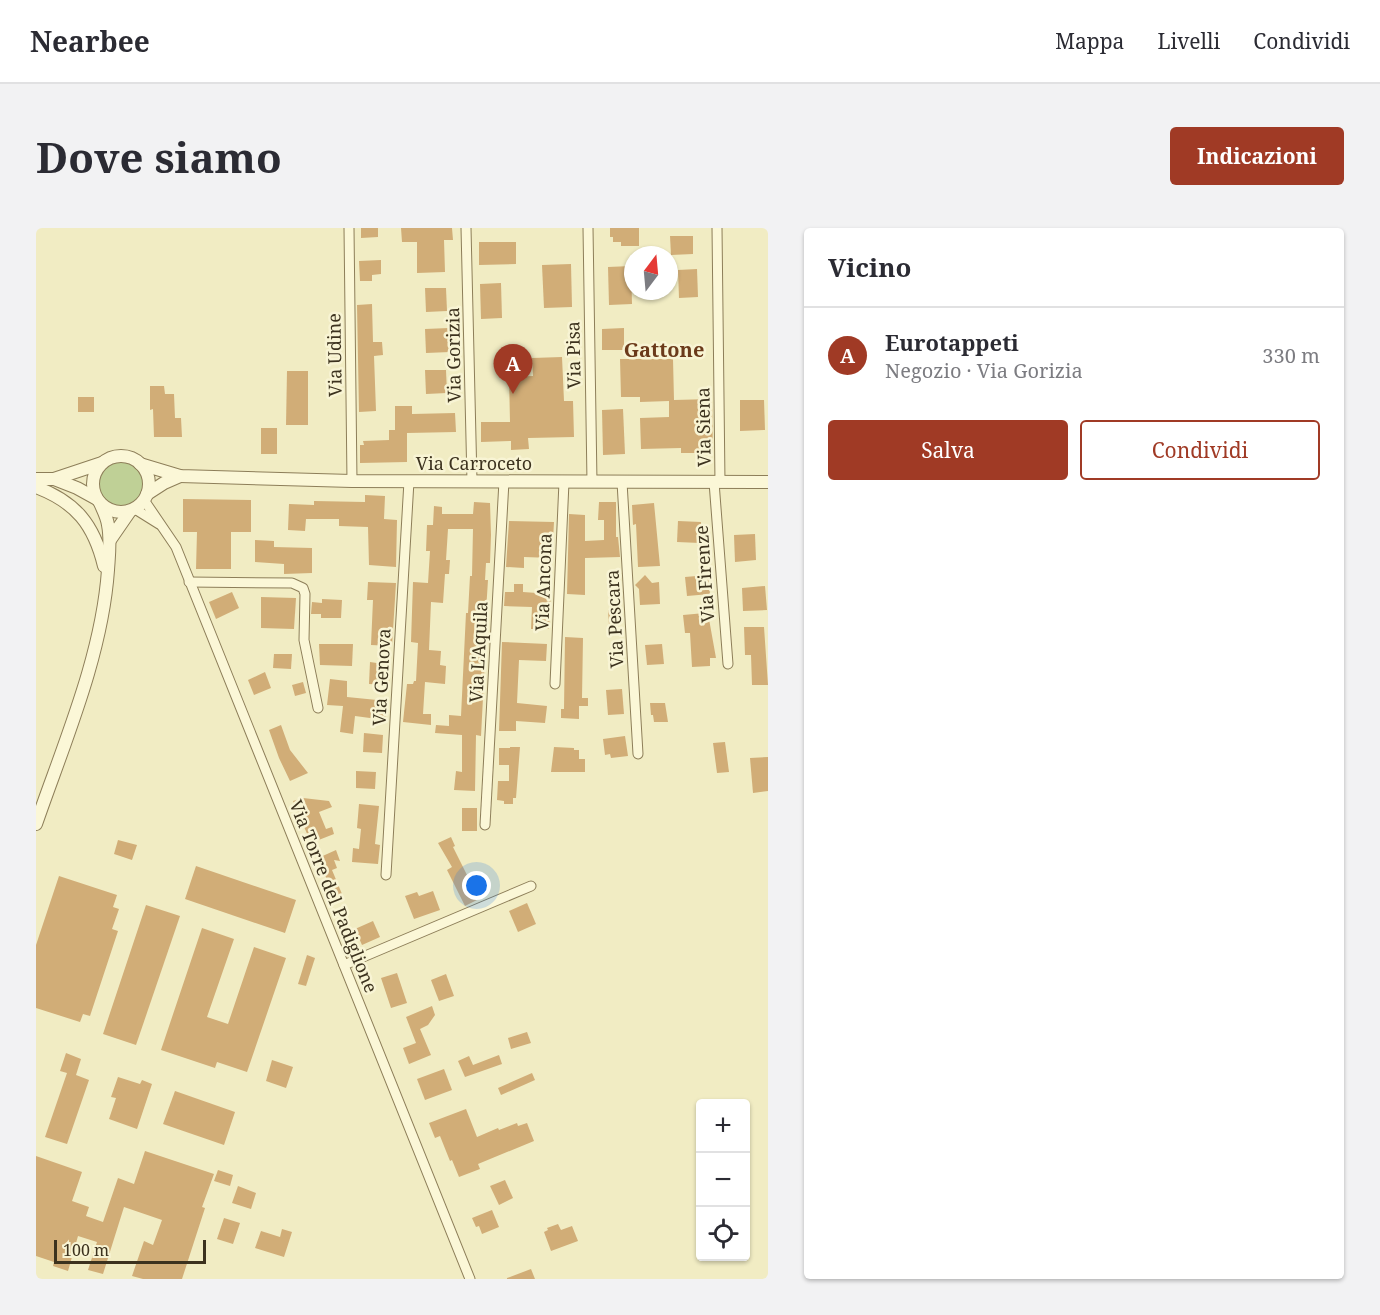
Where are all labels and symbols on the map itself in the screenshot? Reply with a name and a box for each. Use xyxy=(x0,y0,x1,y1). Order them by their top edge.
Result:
north arrow xyxy=(624,246,678,300)
street label: Via Gorizia xyxy=(440,307,466,403)
street label: Via Udine xyxy=(321,313,347,397)
street label: Via Pisa xyxy=(560,321,586,389)
district label: Gattone xyxy=(624,336,704,363)
pin: A xyxy=(494,344,532,394)
street label: Via Siena xyxy=(690,387,716,467)
street label: Via Carroceto xyxy=(416,451,532,475)
street label: Via Firenze xyxy=(689,524,719,624)
street label: Via Ancona xyxy=(529,533,557,631)
street label: Via Pescara xyxy=(599,569,629,669)
street label: Via L'Aquila xyxy=(463,601,493,703)
street label: Via Genova xyxy=(366,628,396,726)
street label: Via Torre del Padiglione xyxy=(284,796,384,996)
your location xyxy=(462,871,491,900)
scale bar xyxy=(54,1237,206,1264)

